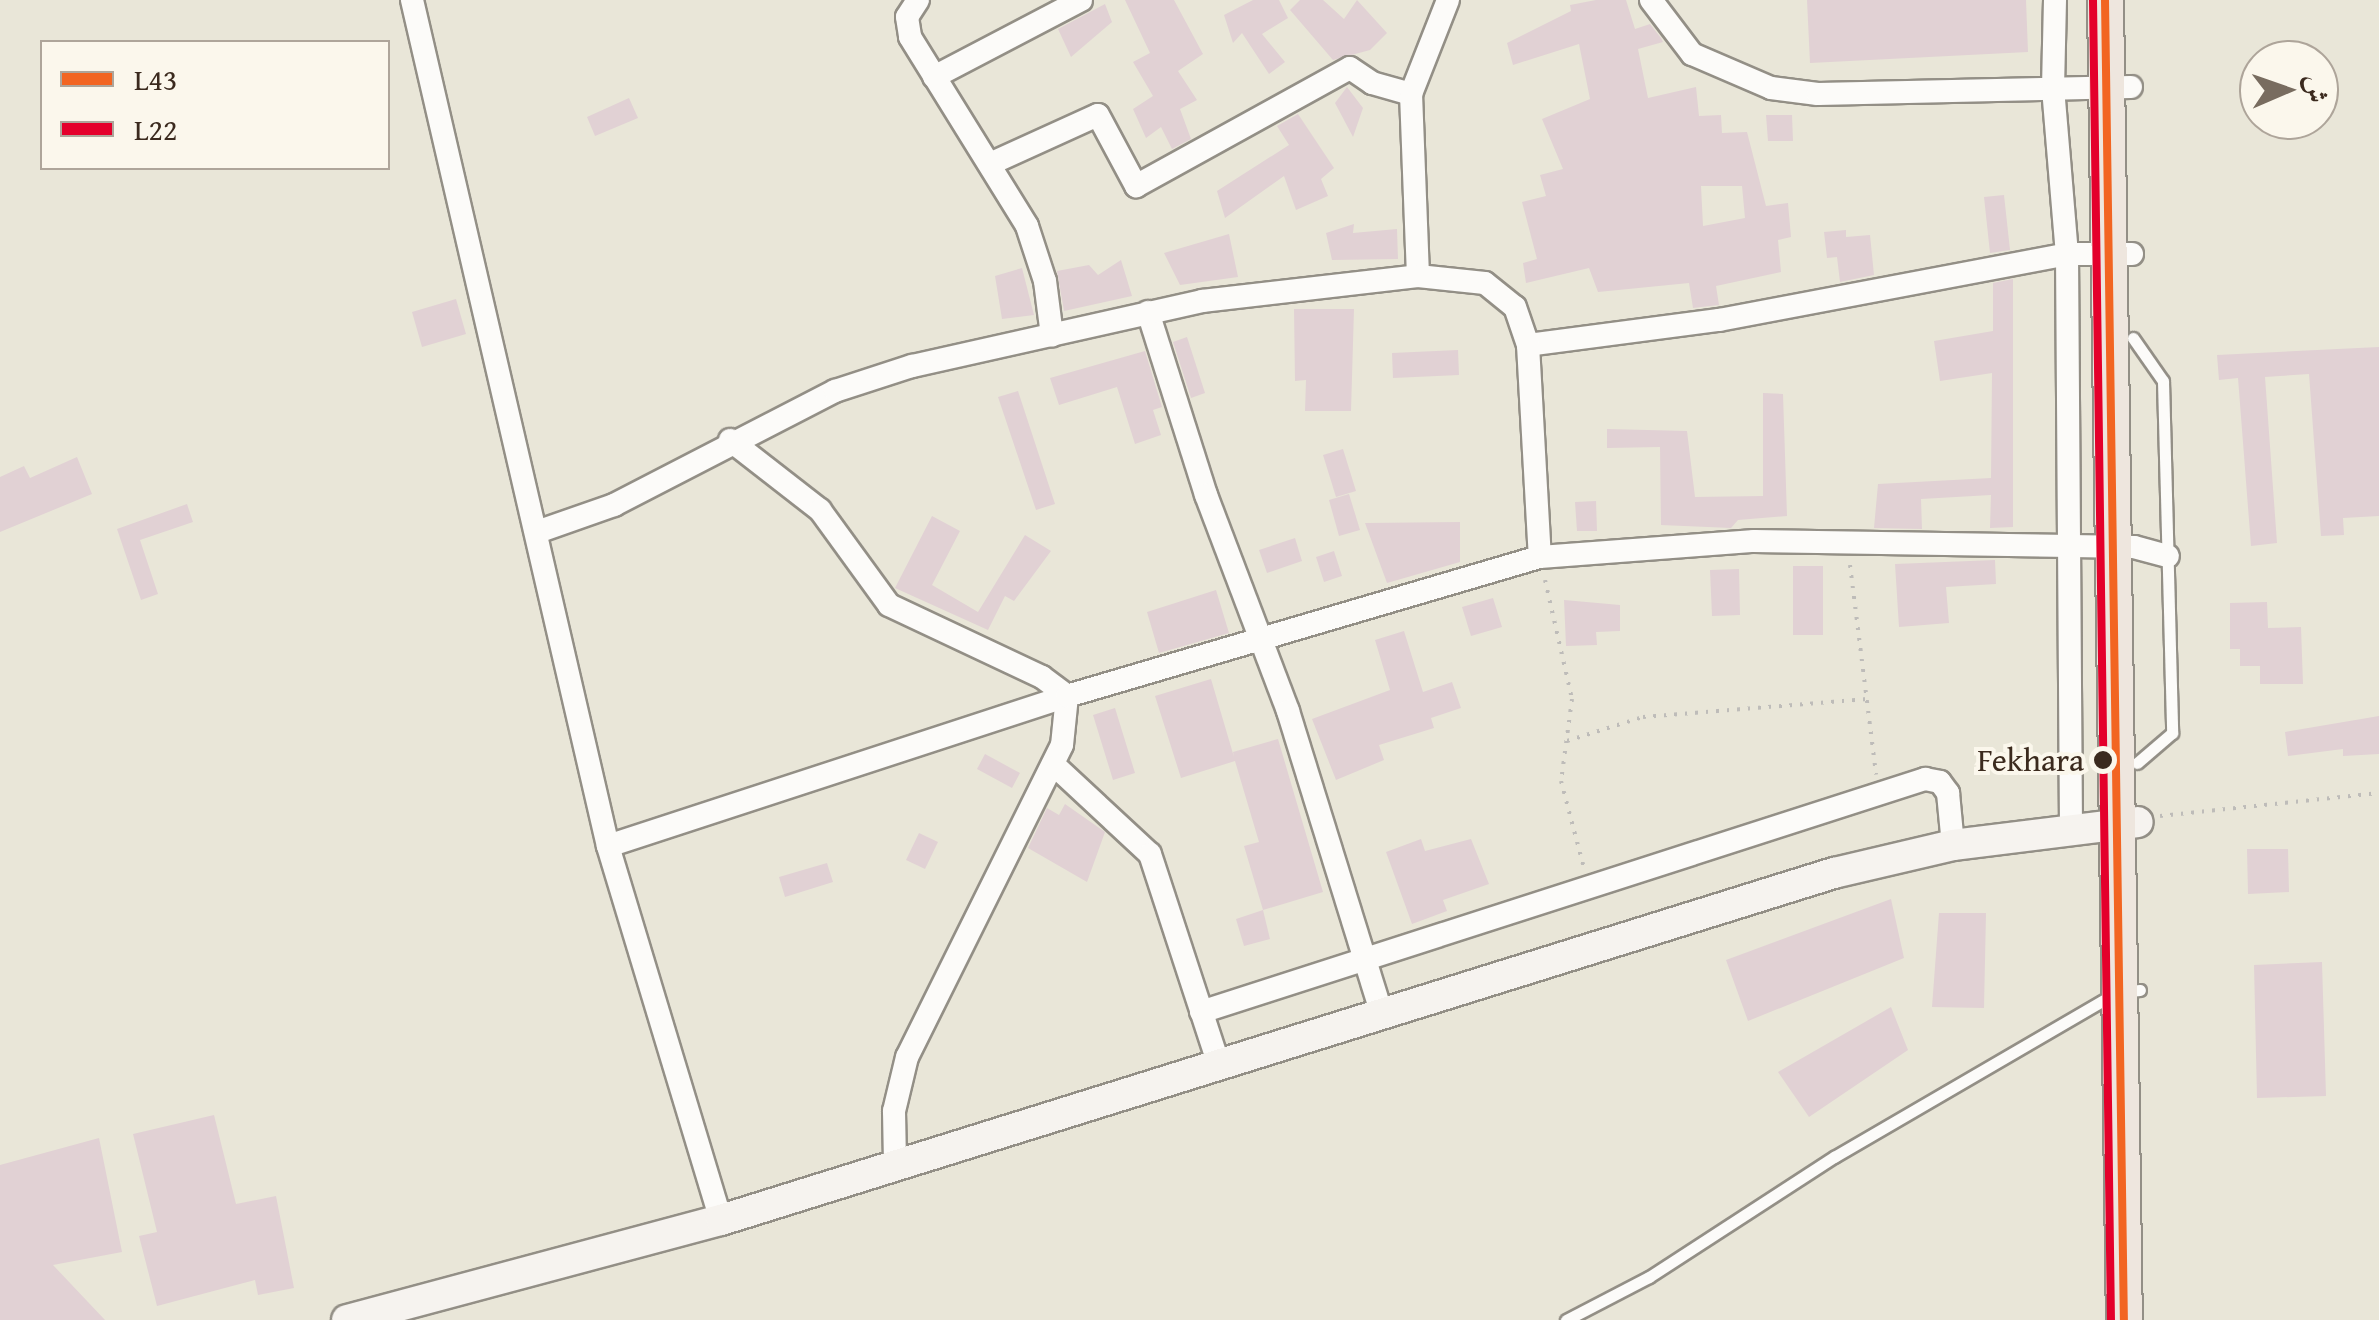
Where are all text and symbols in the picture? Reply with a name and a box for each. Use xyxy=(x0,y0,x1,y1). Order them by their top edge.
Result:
legend xyxy=(40,40,390,170)
north arrow xyxy=(2239,40,2339,140)
text: L43 xyxy=(134,57,178,101)
text: ش xyxy=(2297,74,2338,104)
text: L22 xyxy=(134,107,178,151)
place label: Fekhara xyxy=(1977,741,2084,779)
marker: Fekhara xyxy=(2093,750,2113,770)

